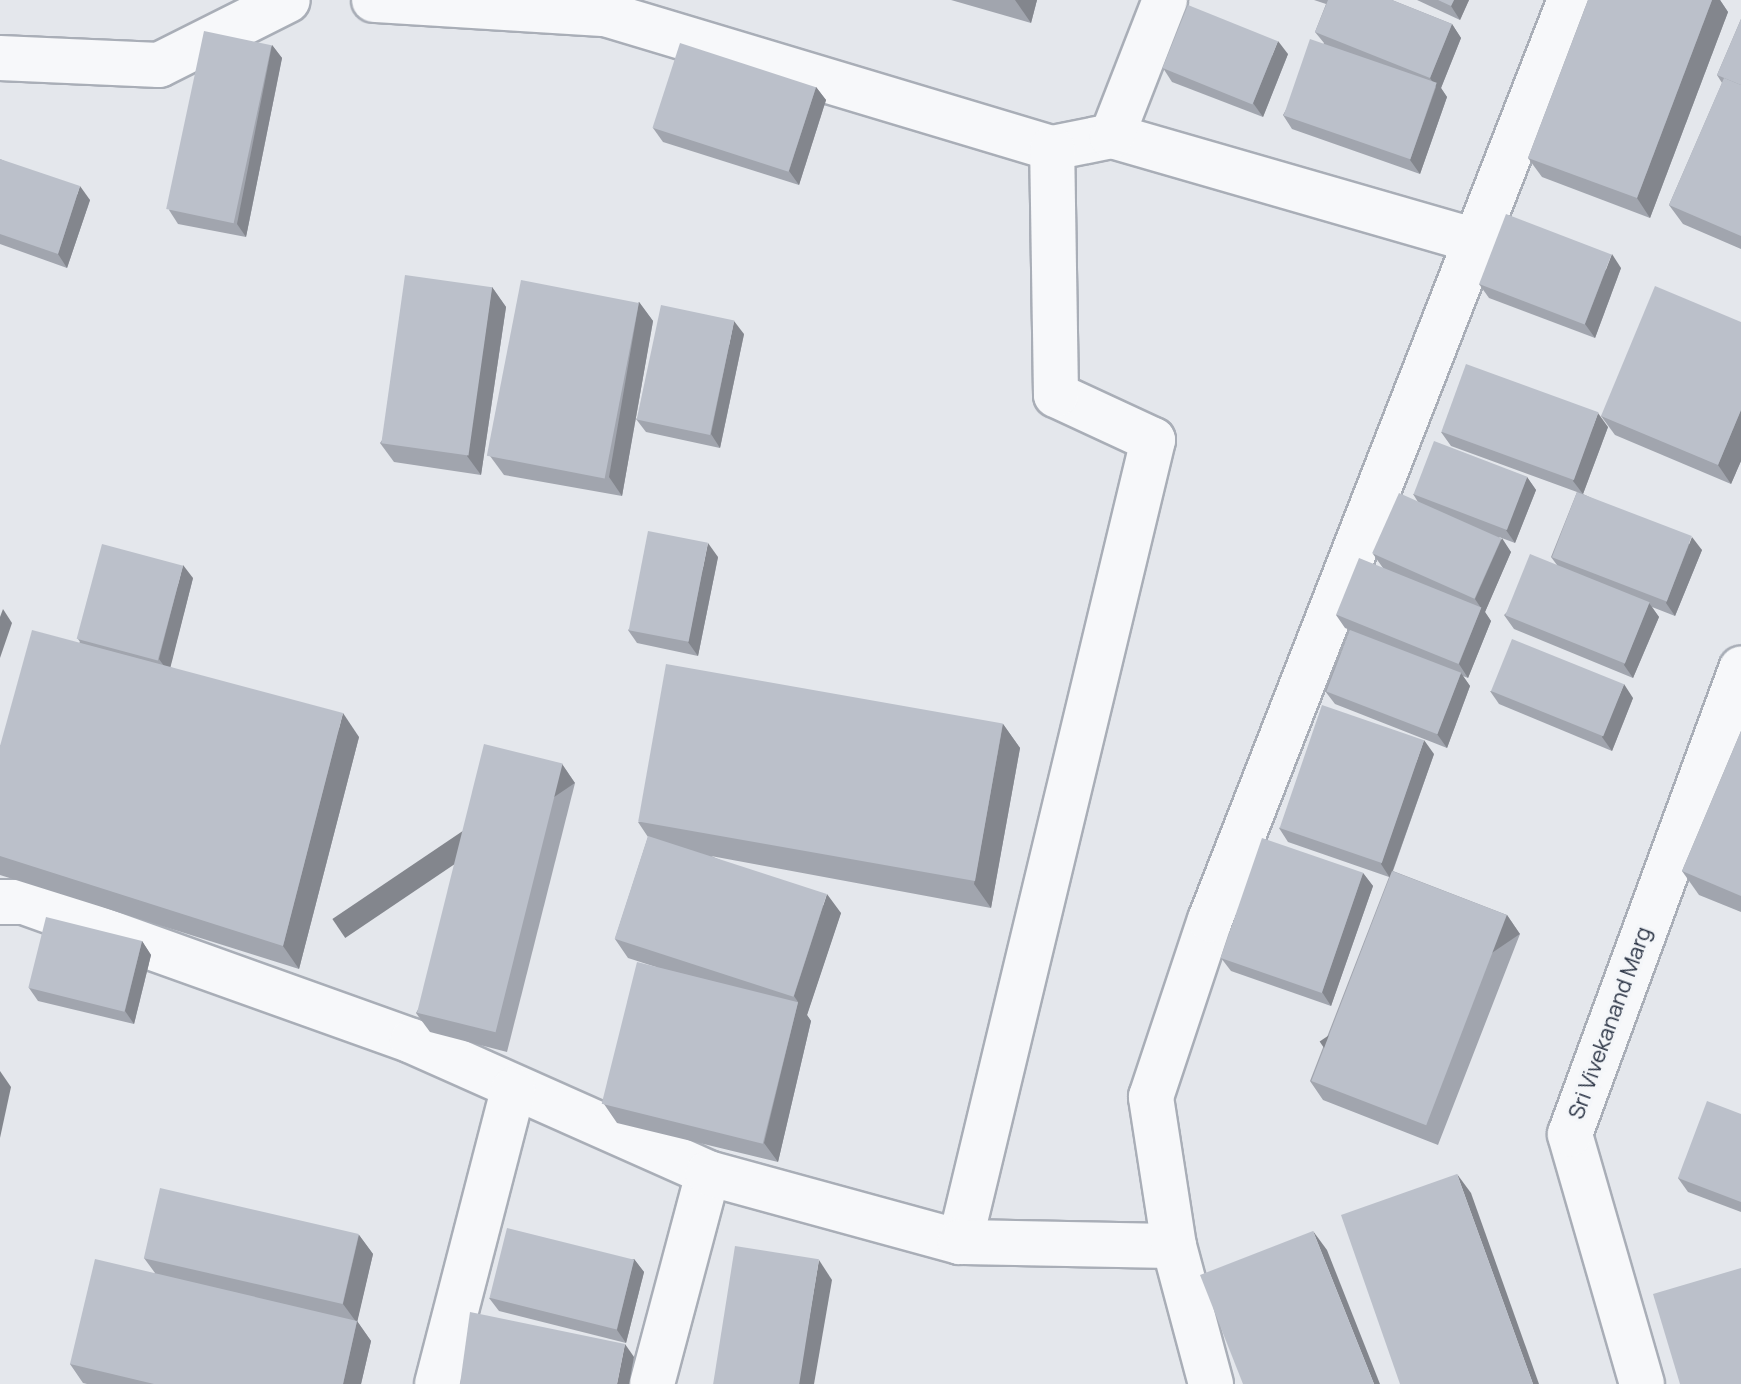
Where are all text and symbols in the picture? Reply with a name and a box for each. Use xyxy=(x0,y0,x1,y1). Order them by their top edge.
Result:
street label: Sri Vivekanand Marg xyxy=(1563,923,1657,1123)

